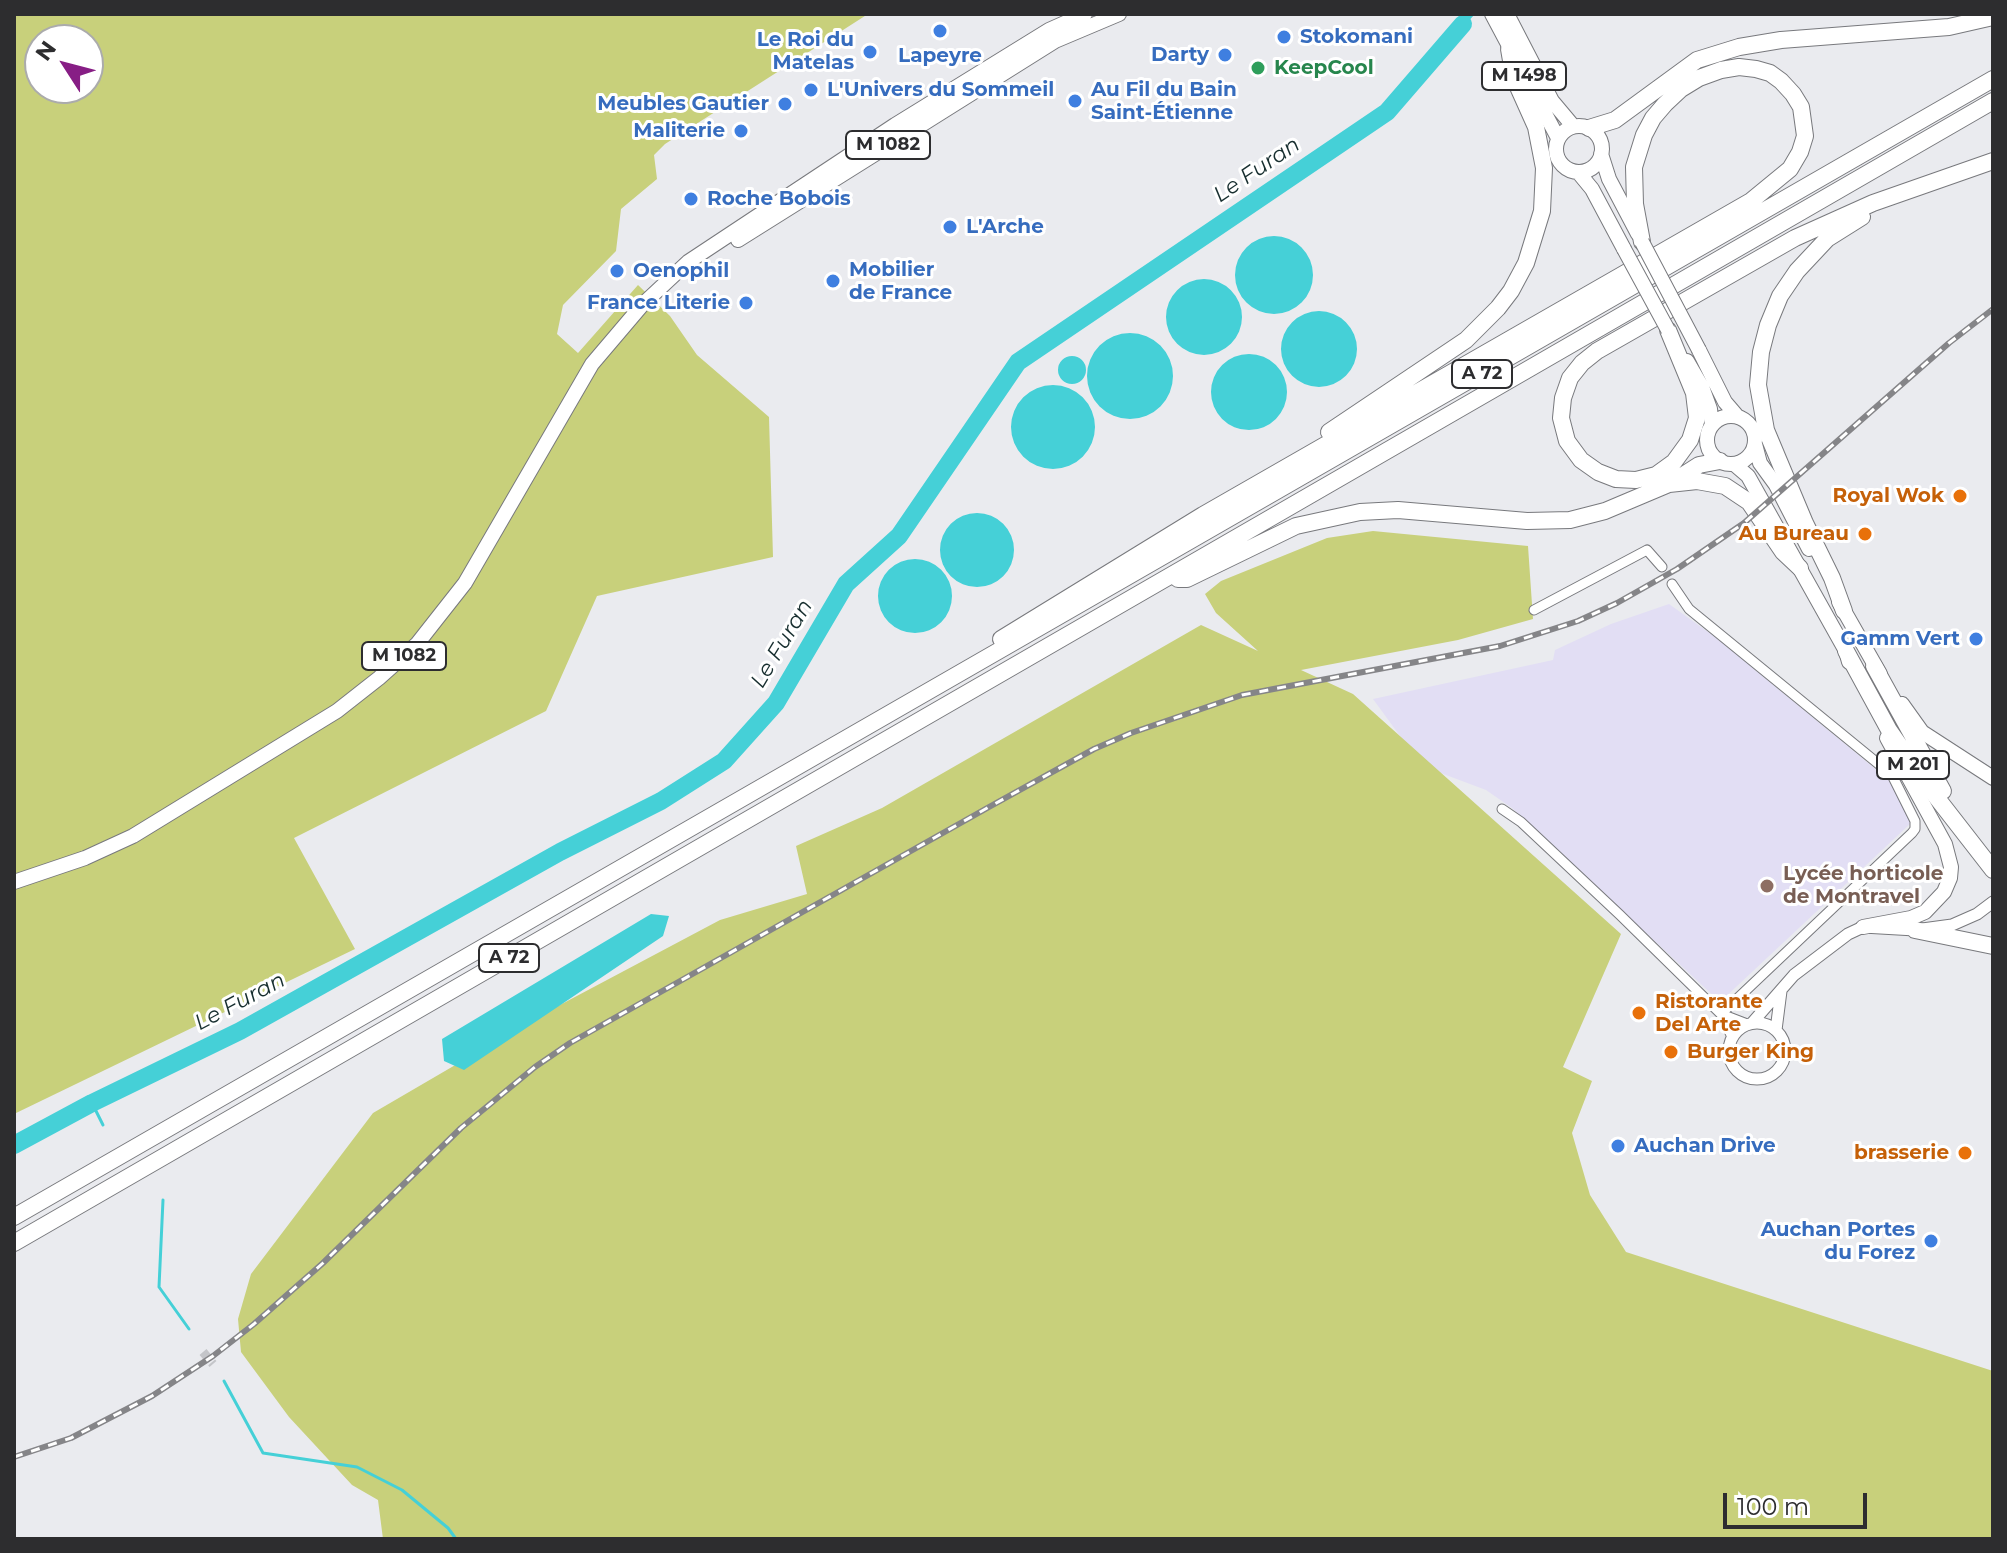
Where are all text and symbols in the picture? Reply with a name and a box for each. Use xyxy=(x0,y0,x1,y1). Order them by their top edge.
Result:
marker: Lapeyre xyxy=(931,22,949,40)
north arrow xyxy=(24,24,104,104)
place label: Stokomani xyxy=(1300,25,1413,49)
place label: Le Roi du Matelas xyxy=(757,28,854,75)
marker: Stokomani xyxy=(1275,28,1293,46)
text: N xyxy=(30,36,62,66)
marker: Le Roi du Matelas xyxy=(861,43,879,61)
place label: Darty xyxy=(1151,43,1209,67)
place label: Lapeyre xyxy=(898,44,982,68)
marker: Darty xyxy=(1216,46,1234,64)
place label: KeepCool xyxy=(1274,56,1374,80)
marker: KeepCool xyxy=(1249,59,1267,77)
road number: M 1498 xyxy=(1482,62,1566,90)
place label: L'Univers du Sommeil xyxy=(827,78,1054,102)
place label: Au Fil du Bain Saint-Étienne xyxy=(1091,78,1237,125)
marker: L'Univers du Sommeil xyxy=(802,81,820,99)
place label: Meubles Gautier xyxy=(597,92,769,116)
marker: Au Fil du Bain Saint-Étienne xyxy=(1066,92,1084,110)
marker: Meubles Gautier xyxy=(776,95,794,113)
place label: Maliterie xyxy=(633,119,725,143)
marker: Maliterie xyxy=(732,122,750,140)
road number: M 1082 xyxy=(846,131,930,159)
water label: Le Furan xyxy=(1209,132,1305,208)
place label: Roche Bobois xyxy=(707,187,851,211)
marker: Roche Bobois xyxy=(682,190,700,208)
place label: L'Arche xyxy=(966,215,1044,239)
marker: L'Arche xyxy=(941,218,959,236)
place label: Mobilier de France xyxy=(849,258,952,305)
place label: Oenophil xyxy=(633,259,729,283)
marker: Oenophil xyxy=(608,262,626,280)
marker: Mobilier de France xyxy=(824,272,842,290)
place label: France Literie xyxy=(587,291,730,315)
marker: France Literie xyxy=(737,294,755,312)
road number: A 72 xyxy=(1452,360,1512,388)
place label: Royal Wok xyxy=(1833,484,1944,508)
marker: Royal Wok xyxy=(1951,487,1969,505)
place label: Au Bureau xyxy=(1739,522,1849,546)
marker: Au Bureau xyxy=(1856,525,1874,543)
water label: Le Furan xyxy=(745,595,819,693)
place label: Gamm Vert xyxy=(1841,627,1960,651)
marker: Gamm Vert xyxy=(1967,630,1985,648)
road number: M 1082 xyxy=(362,642,446,670)
road number: M 201 xyxy=(1877,751,1949,779)
place label: Lycée horticole de Montravel xyxy=(1783,862,1943,909)
marker: Lycée horticole de Montravel xyxy=(1758,877,1776,895)
road number: A 72 xyxy=(479,944,539,972)
water label: Le Furan xyxy=(190,967,290,1037)
place label: Ristorante Del Arte xyxy=(1655,990,1763,1037)
marker: Ristorante Del Arte xyxy=(1630,1004,1648,1022)
place label: Burger King xyxy=(1687,1040,1814,1064)
marker: Burger King xyxy=(1662,1043,1680,1061)
place label: Auchan Drive xyxy=(1634,1134,1776,1158)
marker: Auchan Drive xyxy=(1609,1137,1627,1155)
place label: brasserie xyxy=(1854,1141,1949,1165)
marker: brasserie xyxy=(1956,1144,1974,1162)
place label: Auchan Portes du Forez xyxy=(1761,1218,1915,1265)
marker: Auchan Portes du Forez xyxy=(1922,1232,1940,1250)
scale bar xyxy=(1727,1477,1871,1527)
text: 100 m xyxy=(1737,1492,1809,1521)

